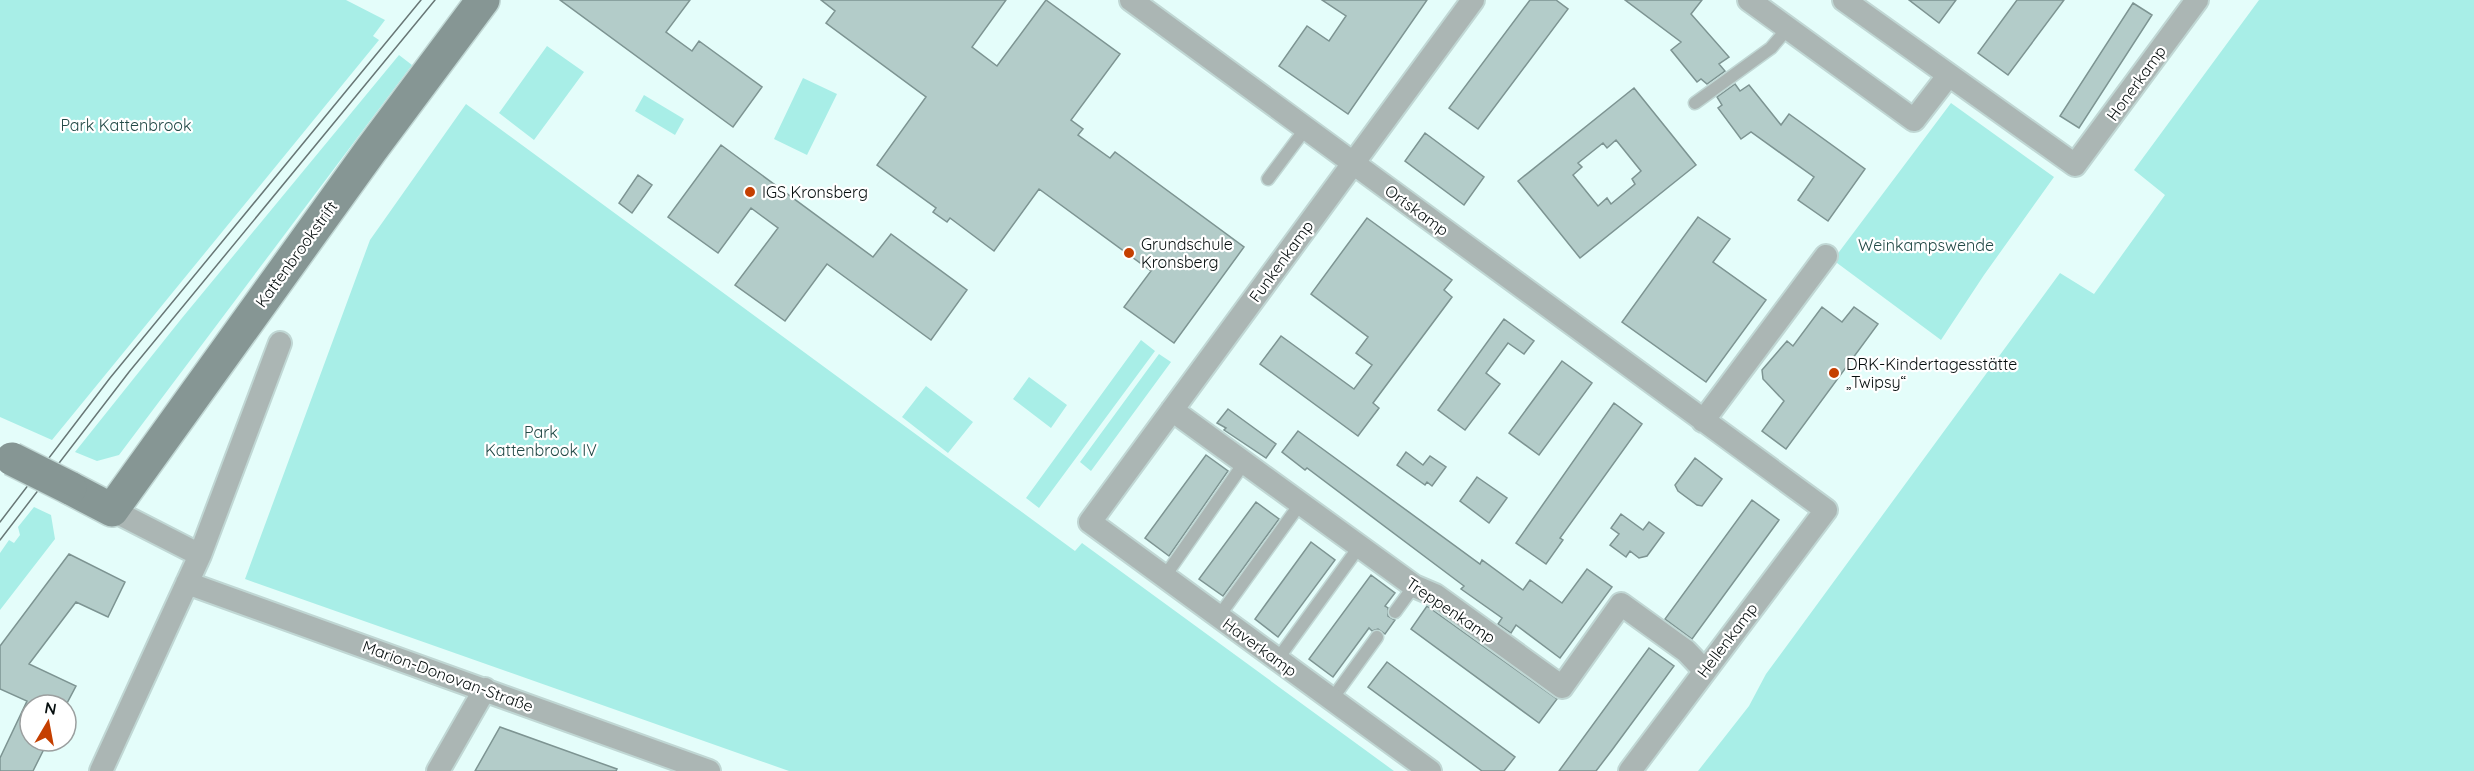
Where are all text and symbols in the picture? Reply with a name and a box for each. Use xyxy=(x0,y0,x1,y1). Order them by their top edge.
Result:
street label: Honerkamp xyxy=(2102,41,2170,125)
park label: Park Kattenbrook xyxy=(60,115,192,135)
street label: Ortskamp xyxy=(1381,180,1453,240)
place label: IGS Kronsberg xyxy=(762,182,868,202)
marker: IGS Kronsberg xyxy=(743,185,757,199)
street label: Kattenbrookstrift xyxy=(251,197,341,311)
street label: Funkenkamp xyxy=(1245,216,1317,306)
place label: Grundschule Kronsberg xyxy=(1141,234,1233,272)
park label: Weinkampswende xyxy=(1858,235,1994,255)
marker: Grundschule Kronsberg xyxy=(1122,246,1136,260)
place label: DRK-Kindertagesstätte „Twipsy“ xyxy=(1846,354,2017,392)
marker: DRK-Kindertagesstätte „Twipsy“ xyxy=(1827,366,1841,380)
park label: Park Kattenbrook IV xyxy=(485,422,597,460)
street label: Treppenkamp xyxy=(1402,573,1500,647)
street label: Hellenkamp xyxy=(1692,599,1762,681)
street label: Haverkamp xyxy=(1219,613,1301,681)
street label: Marion-Donovan-Straße xyxy=(360,636,536,716)
north arrow xyxy=(18,693,78,753)
text: N xyxy=(43,697,58,719)

